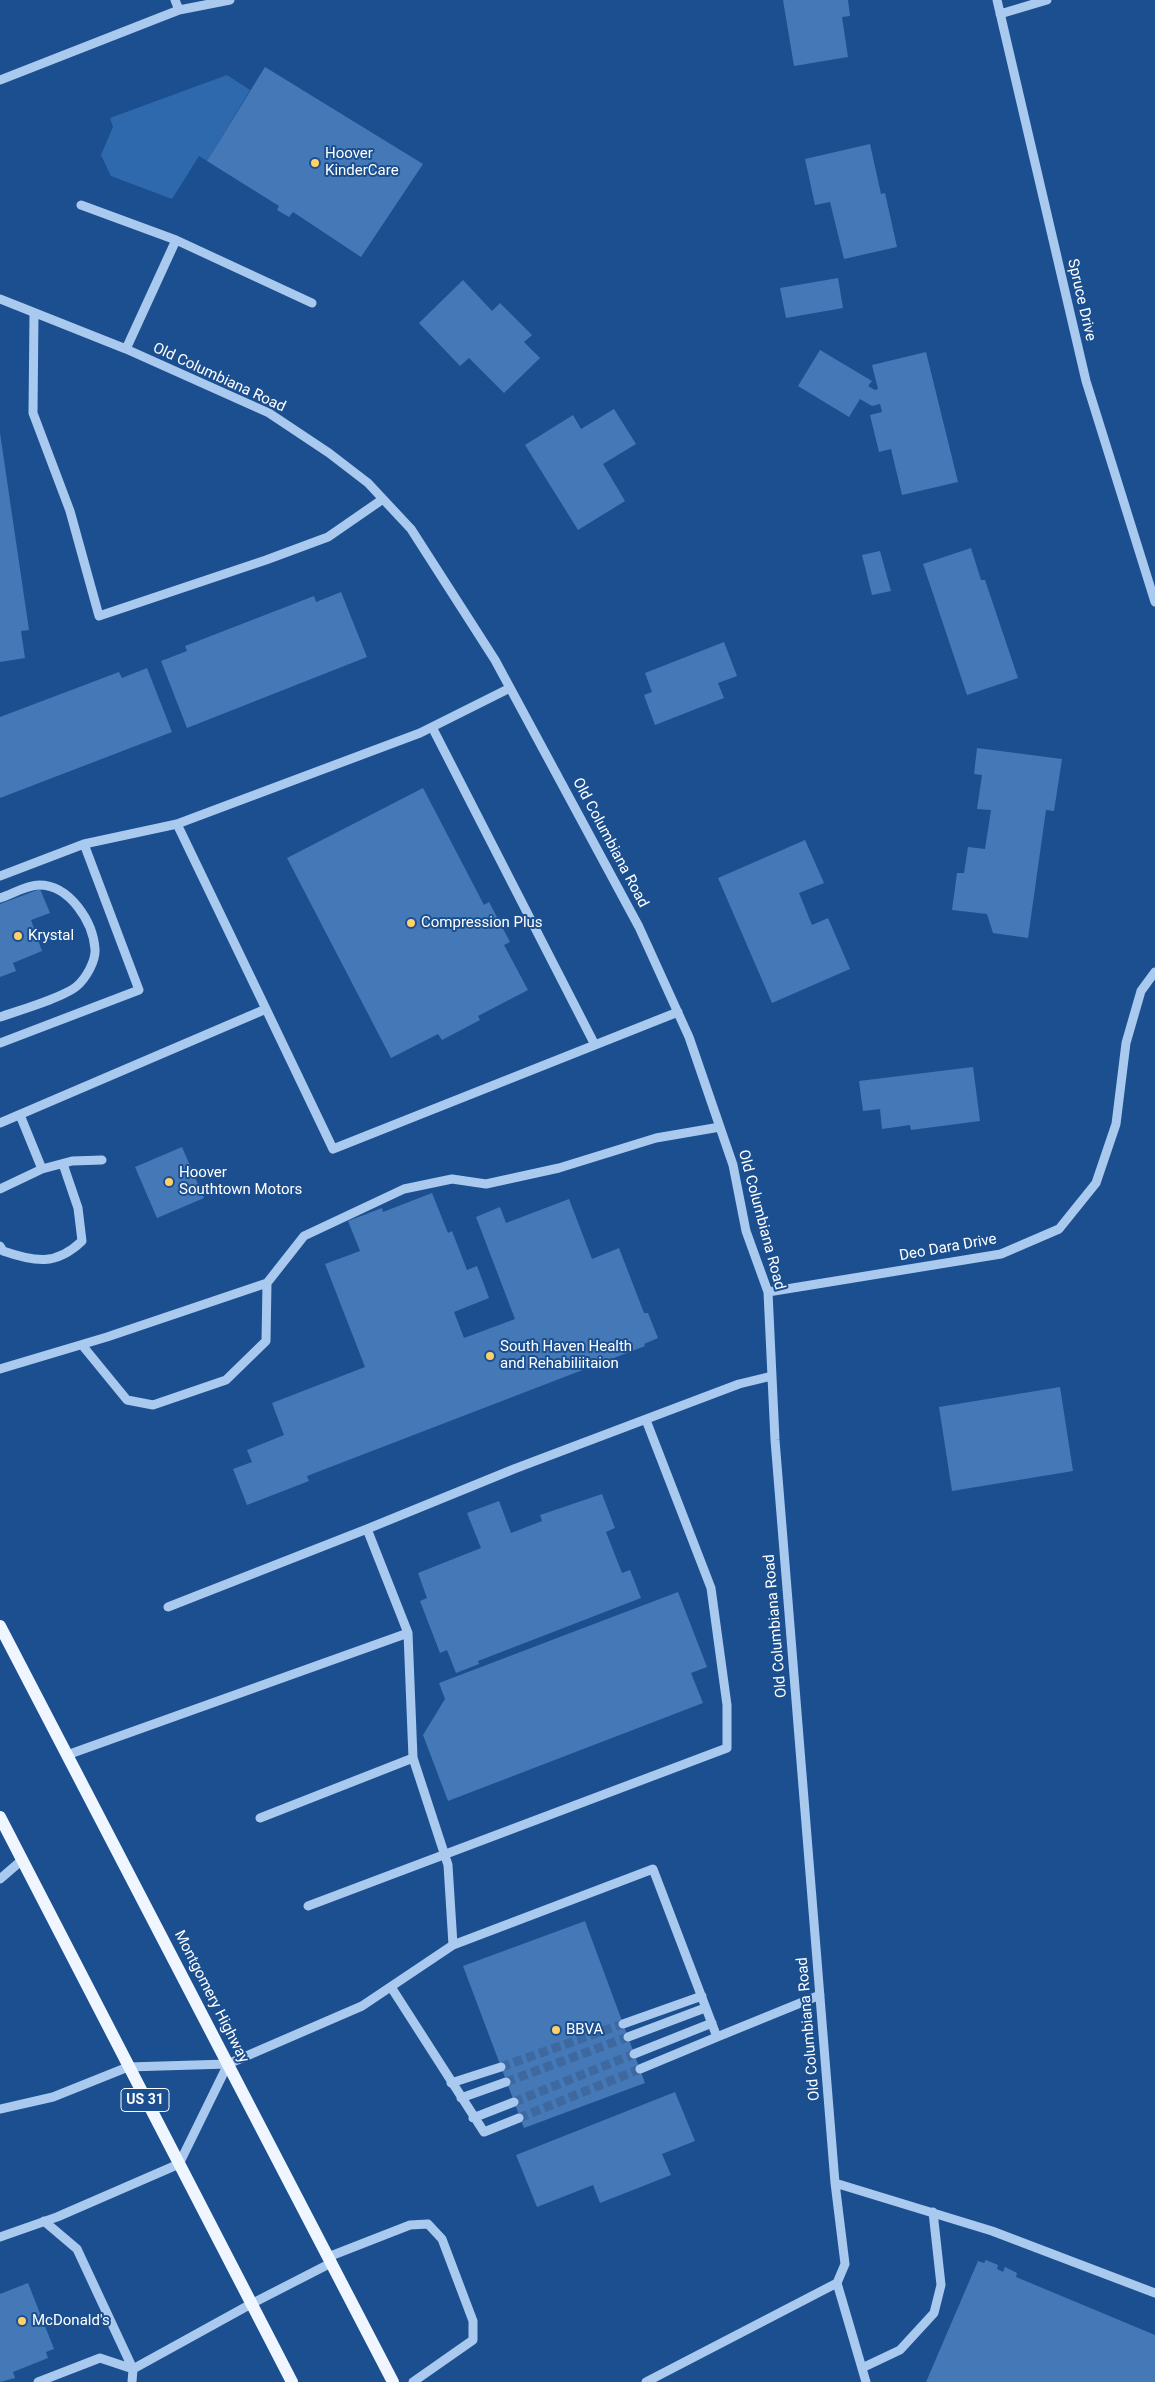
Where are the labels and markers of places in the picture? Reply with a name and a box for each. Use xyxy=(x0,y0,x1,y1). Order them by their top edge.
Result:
place label: Hoover KinderCare xyxy=(325,145,399,180)
marker: Hoover KinderCare xyxy=(309,157,321,169)
place label: Compression Plus xyxy=(421,914,543,932)
marker: Compression Plus xyxy=(405,917,417,929)
place label: Krystal xyxy=(28,927,74,945)
marker: Krystal xyxy=(12,930,24,942)
place label: Hoover Southtown Motors xyxy=(179,1164,302,1199)
marker: Hoover Southtown Motors xyxy=(163,1176,175,1188)
place label: South Haven Health and Rehabiliitaion xyxy=(500,1338,632,1373)
marker: South Haven Health and Rehabiliitaion xyxy=(484,1350,496,1362)
place label: BBVA xyxy=(566,2021,603,2039)
marker: BBVA xyxy=(550,2024,562,2036)
place label: McDonald's xyxy=(32,2312,110,2330)
marker: McDonald's xyxy=(16,2315,28,2327)

